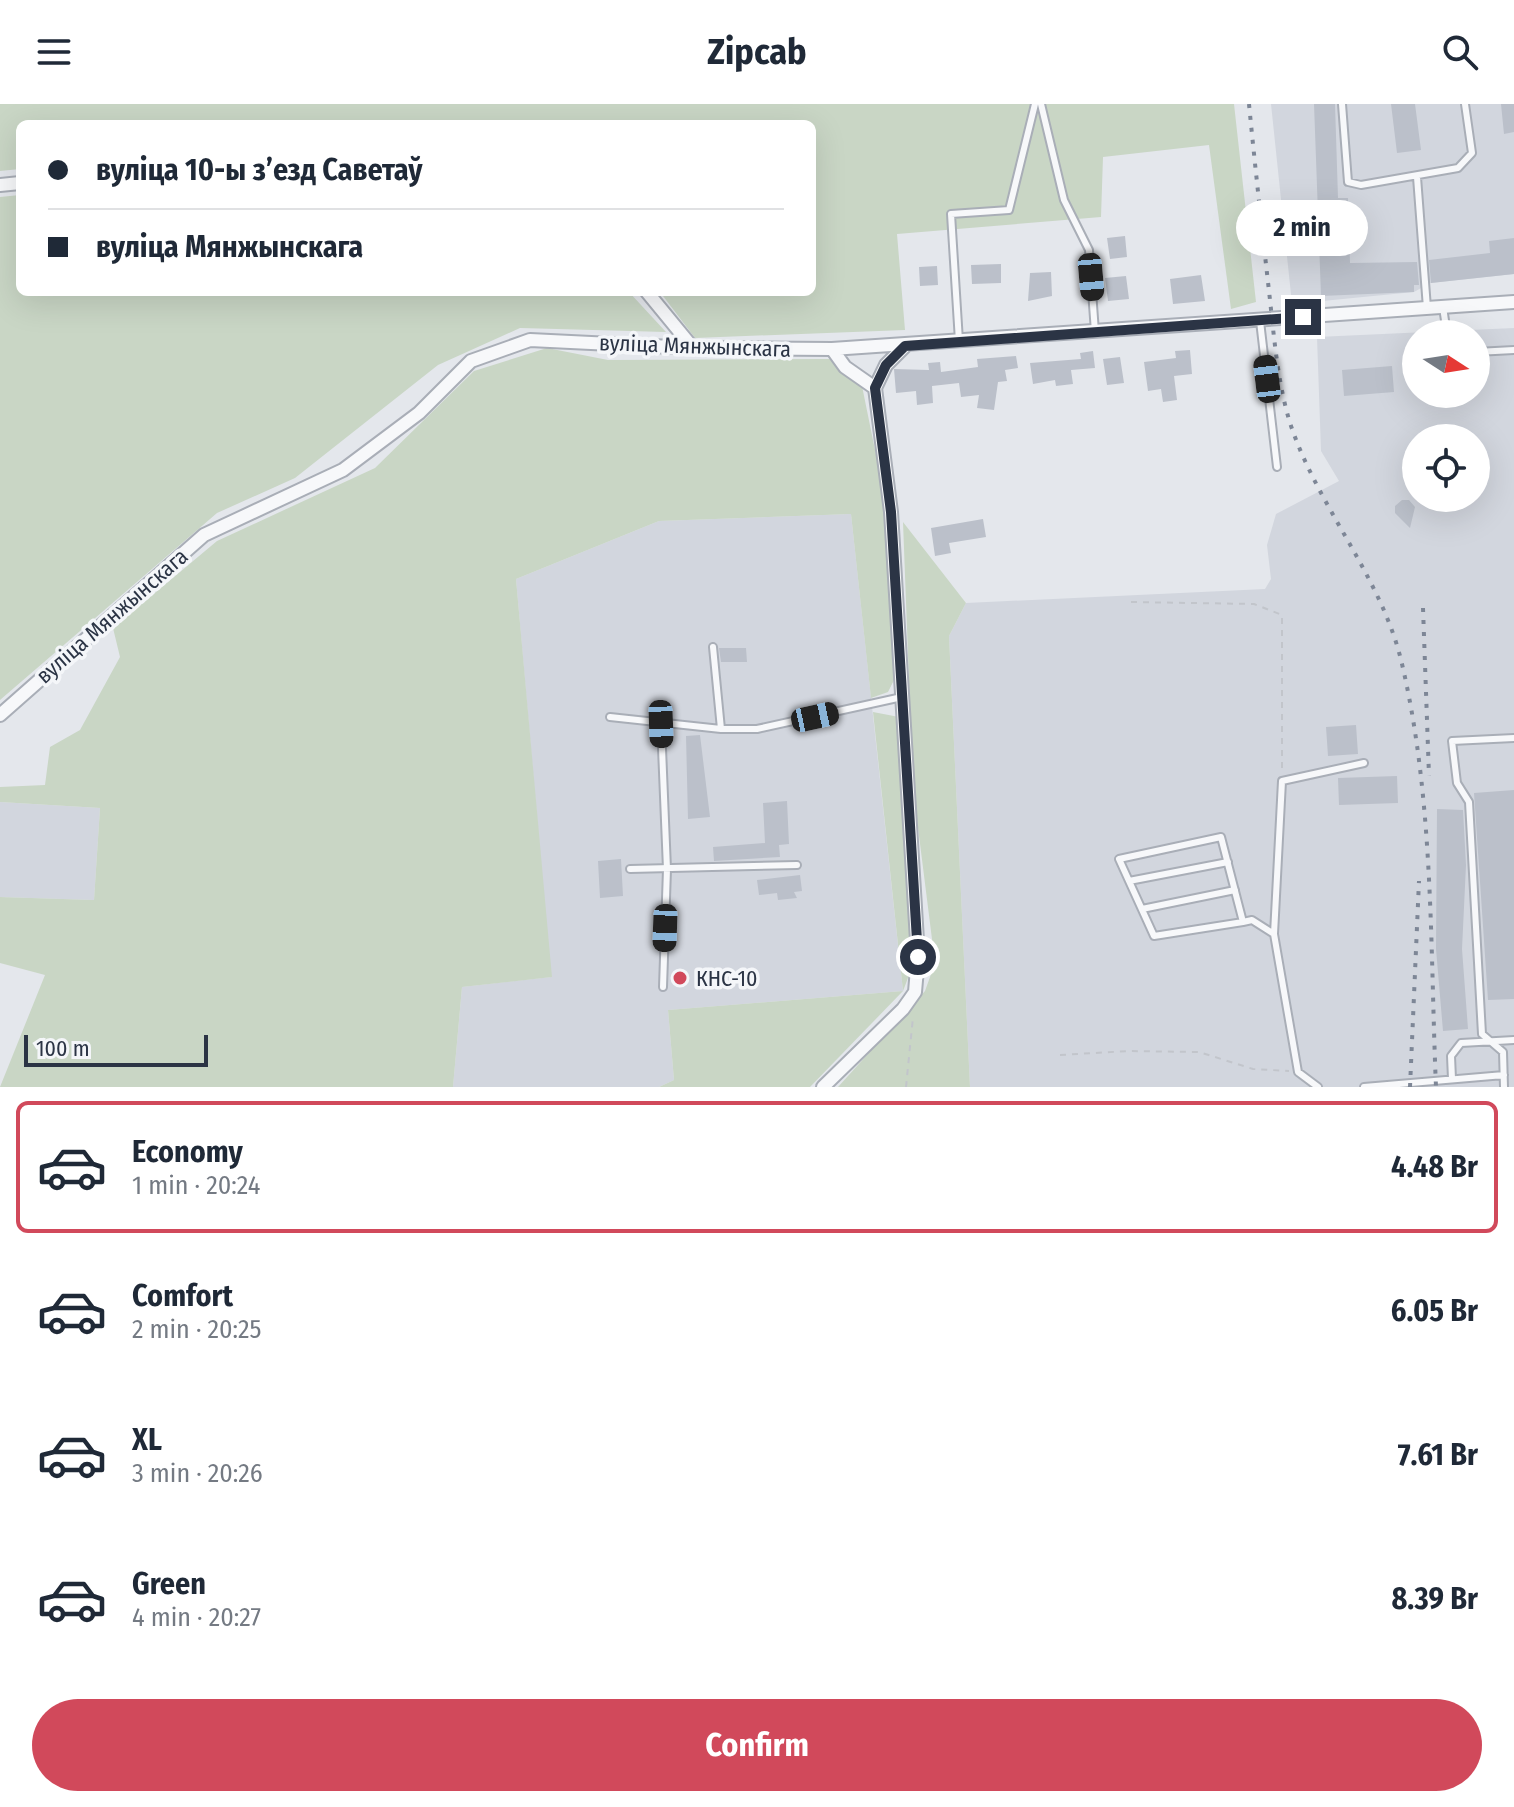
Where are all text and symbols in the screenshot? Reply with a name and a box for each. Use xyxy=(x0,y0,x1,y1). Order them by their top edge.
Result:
icon: menu xyxy=(32,30,76,74)
text: Zipcab xyxy=(707,30,807,74)
icon: search xyxy=(1438,30,1482,74)
text: вуліца 10-ы зʼезд Саветаў xyxy=(96,152,423,188)
callout: 2 min xyxy=(1237,201,1369,257)
text: 2 min xyxy=(1273,212,1331,243)
text: вуліца Мянжынскага xyxy=(96,229,363,265)
car xyxy=(1077,252,1105,302)
route end xyxy=(1285,299,1321,335)
north arrow xyxy=(1402,320,1490,408)
map controls xyxy=(1402,320,1490,512)
street label: вуліца Мянжынскага xyxy=(599,329,791,363)
car xyxy=(1252,354,1282,404)
button: locate xyxy=(1402,424,1490,512)
street label: вуліца Мянжынскага xyxy=(31,543,193,689)
car xyxy=(648,700,674,748)
car xyxy=(789,700,841,734)
car xyxy=(652,904,678,952)
route start xyxy=(900,939,936,975)
place label: КНС-10 xyxy=(696,965,758,992)
marker: КНС-10 xyxy=(671,969,689,987)
scale bar xyxy=(24,1031,208,1067)
text: 100 m xyxy=(36,1035,90,1062)
icon: car xyxy=(36,1131,108,1203)
text: Economy xyxy=(132,1134,243,1170)
text: 4.48 Br xyxy=(1391,1149,1478,1185)
text: 1 min · 20:24 xyxy=(132,1170,260,1201)
icon: car xyxy=(36,1275,108,1347)
text: Comfort xyxy=(132,1278,233,1314)
text: 6.05 Br xyxy=(1391,1293,1478,1329)
text: 2 min · 20:25 xyxy=(132,1314,261,1345)
icon: car xyxy=(36,1419,108,1491)
text: XL xyxy=(132,1422,162,1458)
text: 7.61 Br xyxy=(1398,1437,1478,1473)
text: 3 min · 20:26 xyxy=(132,1458,263,1489)
icon: car xyxy=(36,1563,108,1635)
text: Green xyxy=(132,1566,206,1602)
text: 8.39 Br xyxy=(1391,1581,1478,1617)
text: 4 min · 20:27 xyxy=(132,1602,261,1633)
button: Confirm xyxy=(32,1699,1482,1791)

